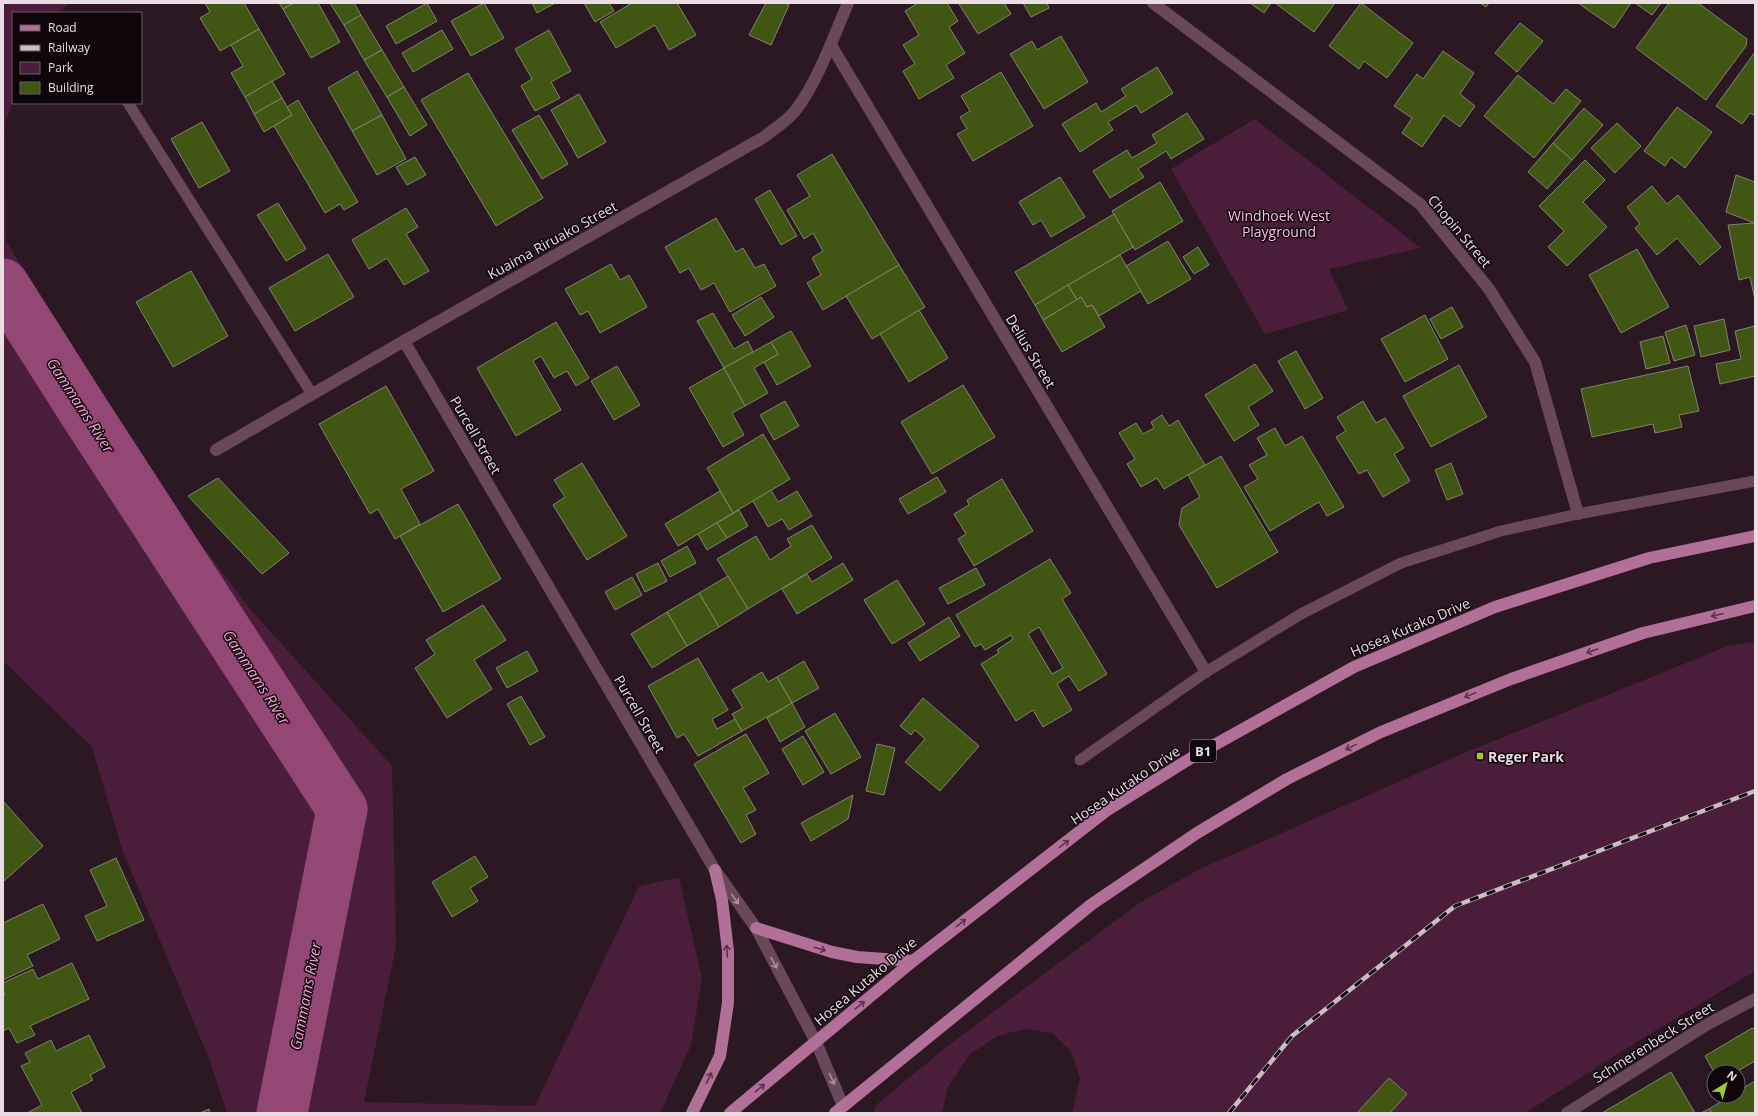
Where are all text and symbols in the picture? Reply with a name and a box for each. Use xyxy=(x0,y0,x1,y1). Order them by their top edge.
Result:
legend xyxy=(12,12,142,104)
text: Road xyxy=(48,19,77,36)
text: Railway xyxy=(48,39,91,56)
text: Park xyxy=(48,59,74,76)
text: Building xyxy=(48,79,94,96)
street label: Chopin Street xyxy=(1424,191,1496,271)
street label: Kuaima Riruako Street xyxy=(484,196,620,284)
park label: Windhoek West Playground xyxy=(1228,206,1330,241)
street label: Delius Street xyxy=(1001,310,1061,392)
water label: Gammams River xyxy=(43,354,120,457)
street label: Purcell Street xyxy=(446,393,506,477)
street label: Hosea Kutako Drive xyxy=(1347,593,1473,661)
one-way arrow xyxy=(1711,612,1724,619)
water label: Gammams River xyxy=(219,626,296,729)
one-way arrow xyxy=(1587,647,1599,655)
street label: Purcell Street xyxy=(610,672,670,756)
one-way arrow xyxy=(1465,692,1477,700)
road number: B1 xyxy=(1190,740,1216,762)
street label: Hosea Kutako Drive xyxy=(1066,741,1184,829)
one-way arrow xyxy=(1345,744,1357,751)
place label: Reger Park xyxy=(1488,747,1564,766)
marker: Reger Park xyxy=(1475,751,1485,761)
one-way arrow xyxy=(1059,839,1070,848)
one-way arrow xyxy=(731,894,739,905)
one-way arrow xyxy=(956,919,967,927)
street label: Hosea Kutako Drive xyxy=(810,932,920,1030)
water label: Gammams River xyxy=(285,939,325,1052)
one-way arrow xyxy=(724,945,731,958)
one-way arrow xyxy=(813,946,826,953)
one-way arrow xyxy=(771,957,778,969)
street label: Schmerenbeck Street xyxy=(1589,997,1717,1087)
one-way arrow xyxy=(855,1000,866,1009)
north arrow xyxy=(1706,1064,1746,1104)
text: N xyxy=(1724,1067,1740,1084)
one-way arrow xyxy=(706,1072,713,1084)
one-way arrow xyxy=(829,1073,836,1085)
one-way arrow xyxy=(755,1084,766,1093)

